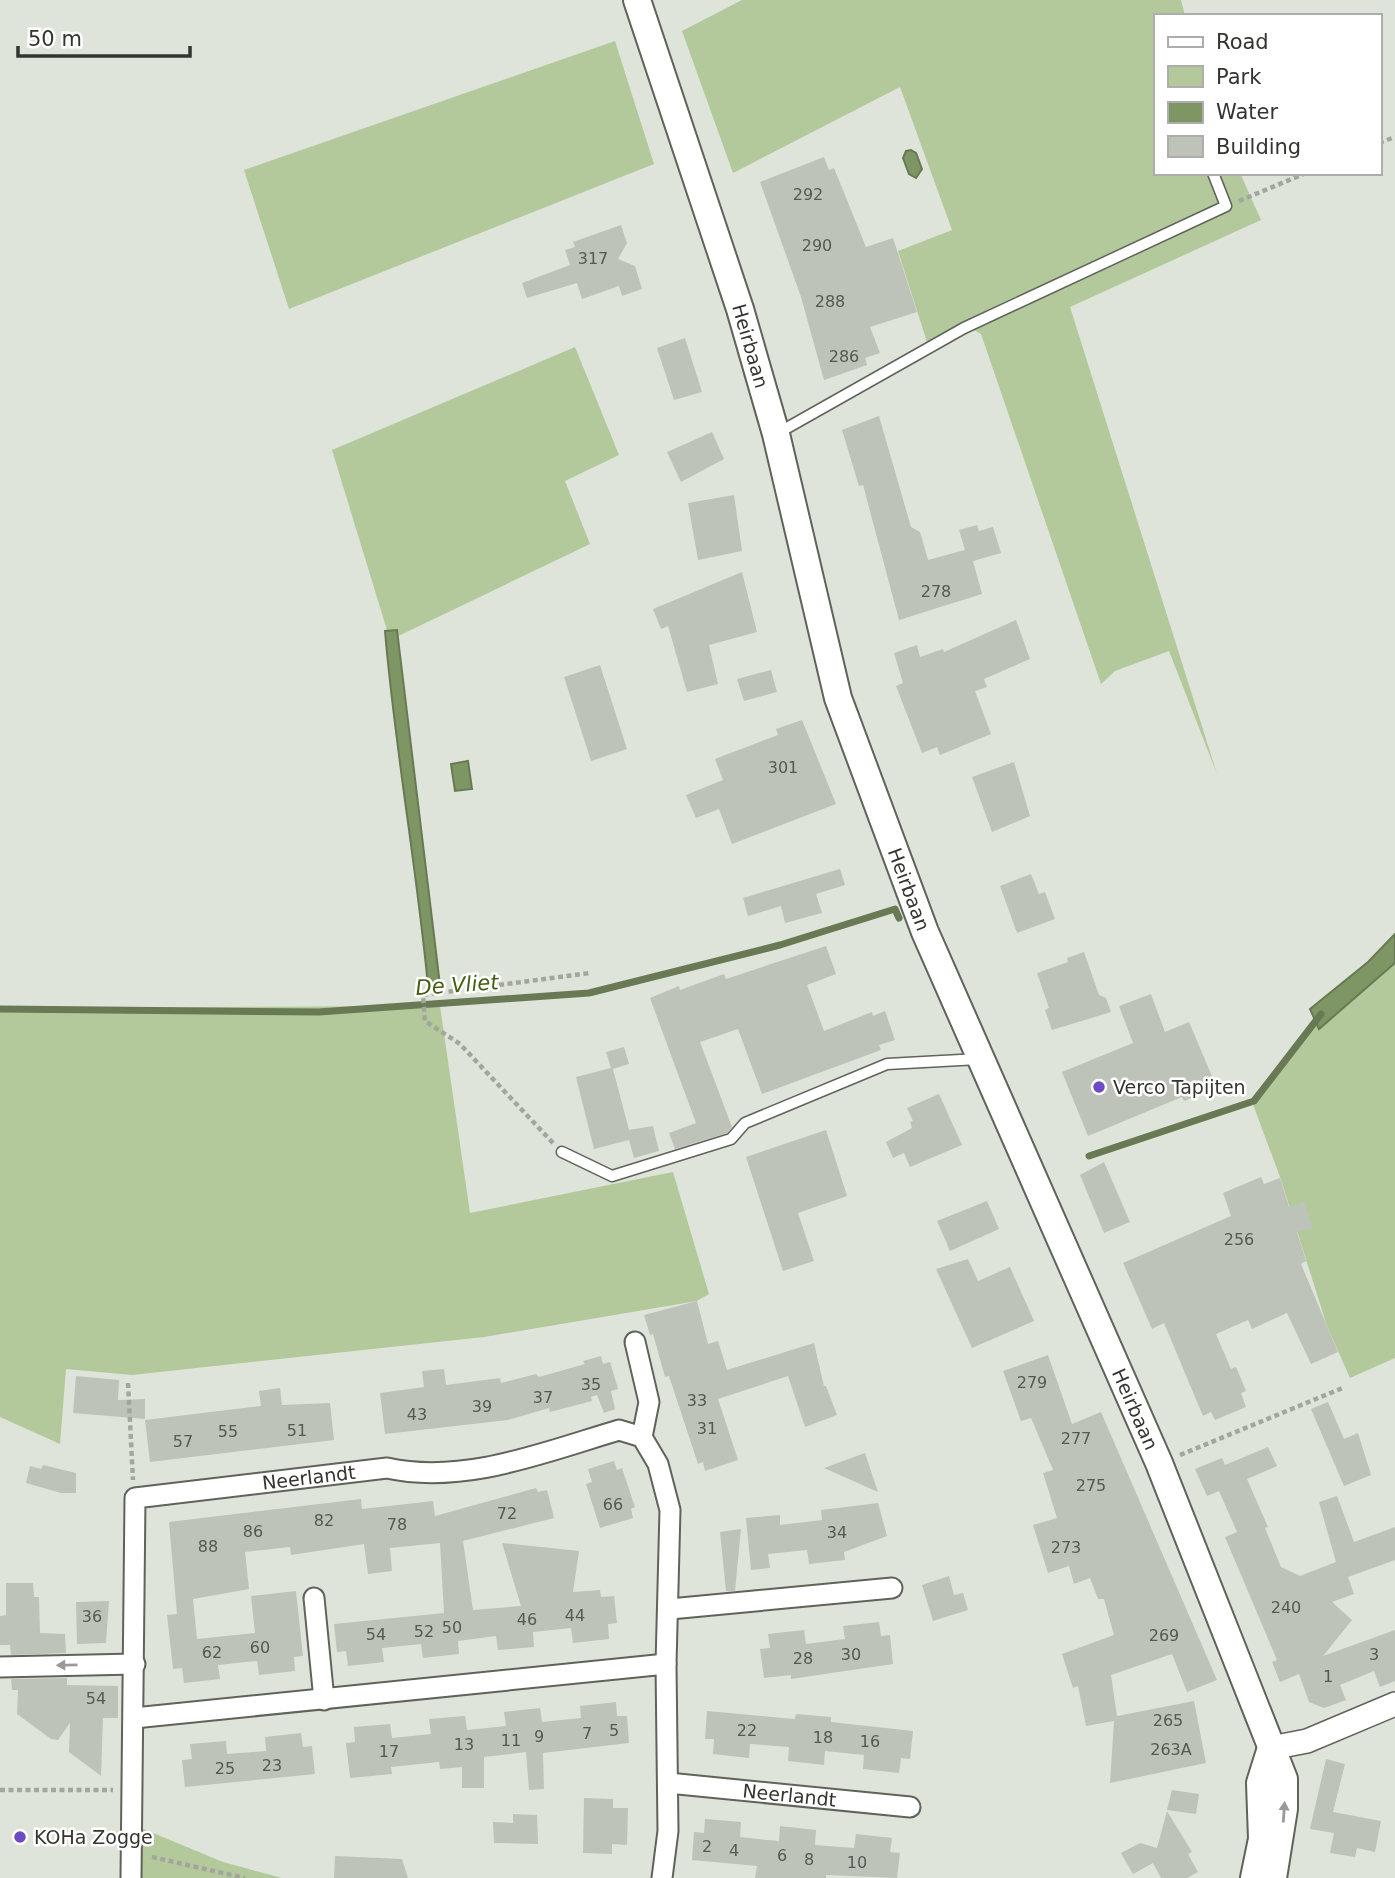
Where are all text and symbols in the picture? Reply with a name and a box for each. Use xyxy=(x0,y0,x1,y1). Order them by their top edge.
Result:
scale bar xyxy=(18,14,189,58)
legend xyxy=(1154,14,1381,175)
text: 50 m xyxy=(28,27,82,51)
text: Road xyxy=(1216,30,1269,54)
text: Park xyxy=(1216,65,1262,89)
text: Water xyxy=(1216,100,1278,124)
text: Building xyxy=(1216,135,1301,159)
house number: 292 xyxy=(793,185,823,204)
house number: 290 xyxy=(802,236,832,255)
house number: 317 xyxy=(578,249,608,268)
house number: 288 xyxy=(815,292,845,311)
street label: Heirbaan xyxy=(728,301,773,390)
house number: 286 xyxy=(829,347,859,366)
house number: 278 xyxy=(921,582,951,601)
house number: 301 xyxy=(768,758,798,777)
street label: Heirbaan xyxy=(884,845,934,934)
water label: De Vliet xyxy=(415,970,500,1000)
place label: Verco Tapijten xyxy=(1113,1076,1246,1098)
marker: Verco Tapijten xyxy=(1091,1079,1107,1095)
house number: 256 xyxy=(1224,1230,1254,1249)
street label: Heirbaan xyxy=(1108,1365,1163,1453)
house number: 279 xyxy=(1017,1373,1047,1392)
house number: 35 xyxy=(581,1375,601,1394)
house number: 37 xyxy=(533,1388,553,1407)
house number: 33 xyxy=(687,1391,707,1410)
house number: 39 xyxy=(472,1397,492,1416)
house number: 43 xyxy=(407,1405,427,1424)
house number: 31 xyxy=(697,1419,717,1438)
house number: 51 xyxy=(287,1421,307,1440)
house number: 55 xyxy=(218,1422,238,1441)
house number: 277 xyxy=(1061,1429,1091,1448)
house number: 57 xyxy=(173,1432,193,1451)
street label: Neerlandt xyxy=(261,1461,357,1494)
house number: 275 xyxy=(1076,1476,1106,1495)
house number: 66 xyxy=(603,1495,623,1514)
house number: 72 xyxy=(497,1504,517,1523)
house number: 82 xyxy=(314,1511,334,1530)
house number: 78 xyxy=(387,1515,407,1534)
house number: 86 xyxy=(243,1522,263,1541)
house number: 34 xyxy=(827,1523,847,1542)
house number: 88 xyxy=(198,1537,218,1556)
house number: 273 xyxy=(1051,1538,1081,1557)
house number: 240 xyxy=(1271,1598,1301,1617)
house number: 44 xyxy=(565,1606,585,1625)
house number: 36 xyxy=(82,1607,102,1626)
house number: 46 xyxy=(517,1610,537,1629)
house number: 50 xyxy=(442,1618,462,1637)
house number: 52 xyxy=(414,1622,434,1641)
house number: 54 xyxy=(366,1625,386,1644)
house number: 269 xyxy=(1149,1626,1179,1645)
house number: 60 xyxy=(250,1638,270,1657)
house number: 62 xyxy=(202,1643,222,1662)
house number: 30 xyxy=(841,1645,861,1664)
house number: 3 xyxy=(1369,1645,1379,1664)
house number: 28 xyxy=(793,1649,813,1668)
one-way arrow xyxy=(56,1660,78,1671)
house number: 1 xyxy=(1323,1667,1333,1686)
house number: 54 xyxy=(86,1689,106,1708)
house number: 265 xyxy=(1153,1711,1183,1730)
house number: 5 xyxy=(609,1721,619,1740)
house number: 22 xyxy=(737,1721,757,1740)
house number: 7 xyxy=(582,1724,592,1743)
house number: 9 xyxy=(534,1727,544,1746)
house number: 18 xyxy=(813,1728,833,1747)
house number: 11 xyxy=(501,1731,521,1750)
house number: 16 xyxy=(860,1732,880,1751)
house number: 13 xyxy=(454,1735,474,1754)
house number: 263A xyxy=(1150,1740,1192,1759)
house number: 17 xyxy=(379,1742,399,1761)
house number: 23 xyxy=(262,1756,282,1775)
house number: 25 xyxy=(215,1759,235,1778)
street label: Neerlandt xyxy=(742,1779,837,1811)
one-way arrow xyxy=(1278,1801,1289,1823)
place label: KOHa Zogge xyxy=(34,1826,153,1848)
marker: KOHa Zogge xyxy=(12,1829,28,1845)
house number: 2 xyxy=(702,1837,712,1856)
house number: 4 xyxy=(729,1841,739,1860)
house number: 6 xyxy=(777,1846,787,1865)
house number: 8 xyxy=(804,1850,814,1869)
house number: 10 xyxy=(847,1853,867,1872)

